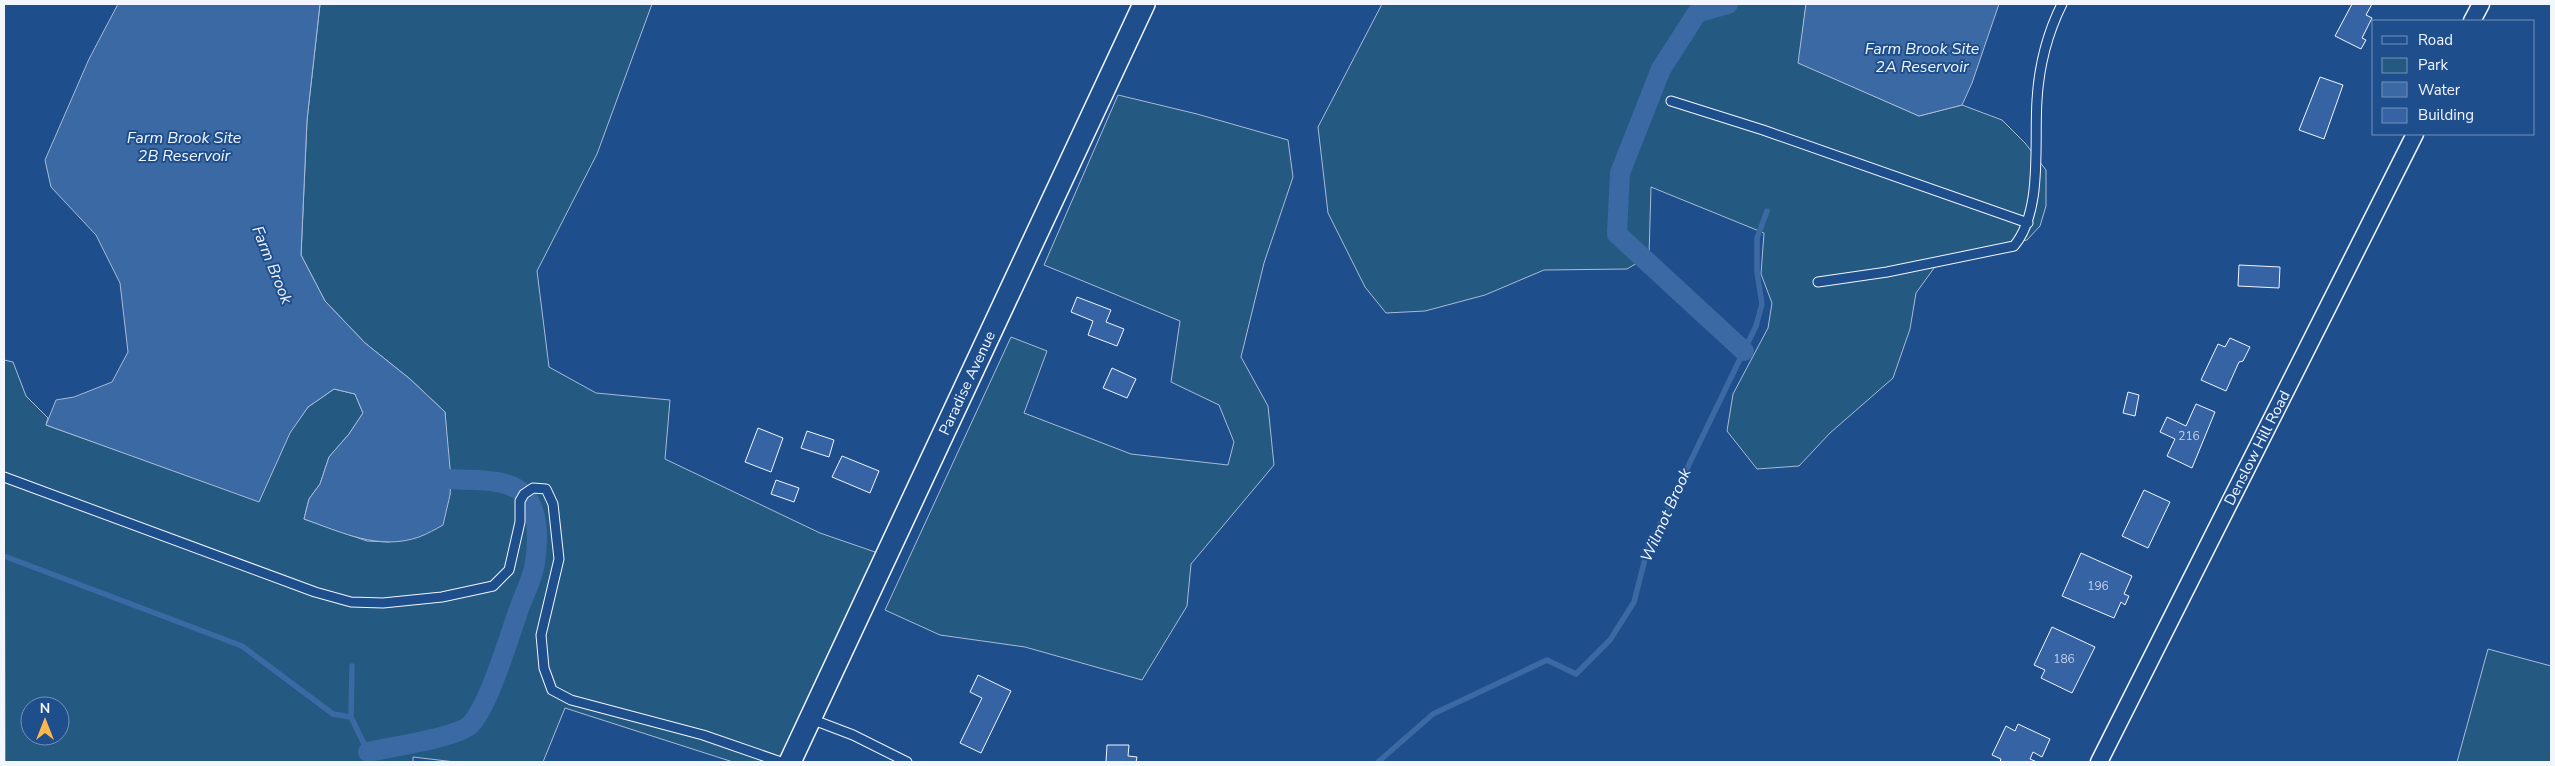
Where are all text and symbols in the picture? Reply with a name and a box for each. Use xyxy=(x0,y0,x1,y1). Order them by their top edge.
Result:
legend xyxy=(2372,20,2535,135)
text: Road xyxy=(2418,30,2453,50)
water label: Farm Brook Site 2A Reservoir xyxy=(1865,38,1980,78)
text: Park xyxy=(2418,55,2448,75)
text: Water xyxy=(2418,80,2461,100)
text: Building xyxy=(2418,105,2474,125)
water label: Farm Brook Site 2B Reservoir xyxy=(127,127,242,167)
water label: Farm Brook xyxy=(246,223,298,308)
street label: Paradise Avenue xyxy=(934,328,1000,438)
street label: Denslow Hill Road xyxy=(2219,387,2295,509)
house number: 216 xyxy=(2178,428,2200,444)
water label: Wilmot Brook xyxy=(1636,464,1697,565)
house number: 196 xyxy=(2087,578,2109,594)
house number: 186 xyxy=(2053,651,2075,667)
north arrow xyxy=(20,696,70,746)
text: N xyxy=(40,699,50,718)

